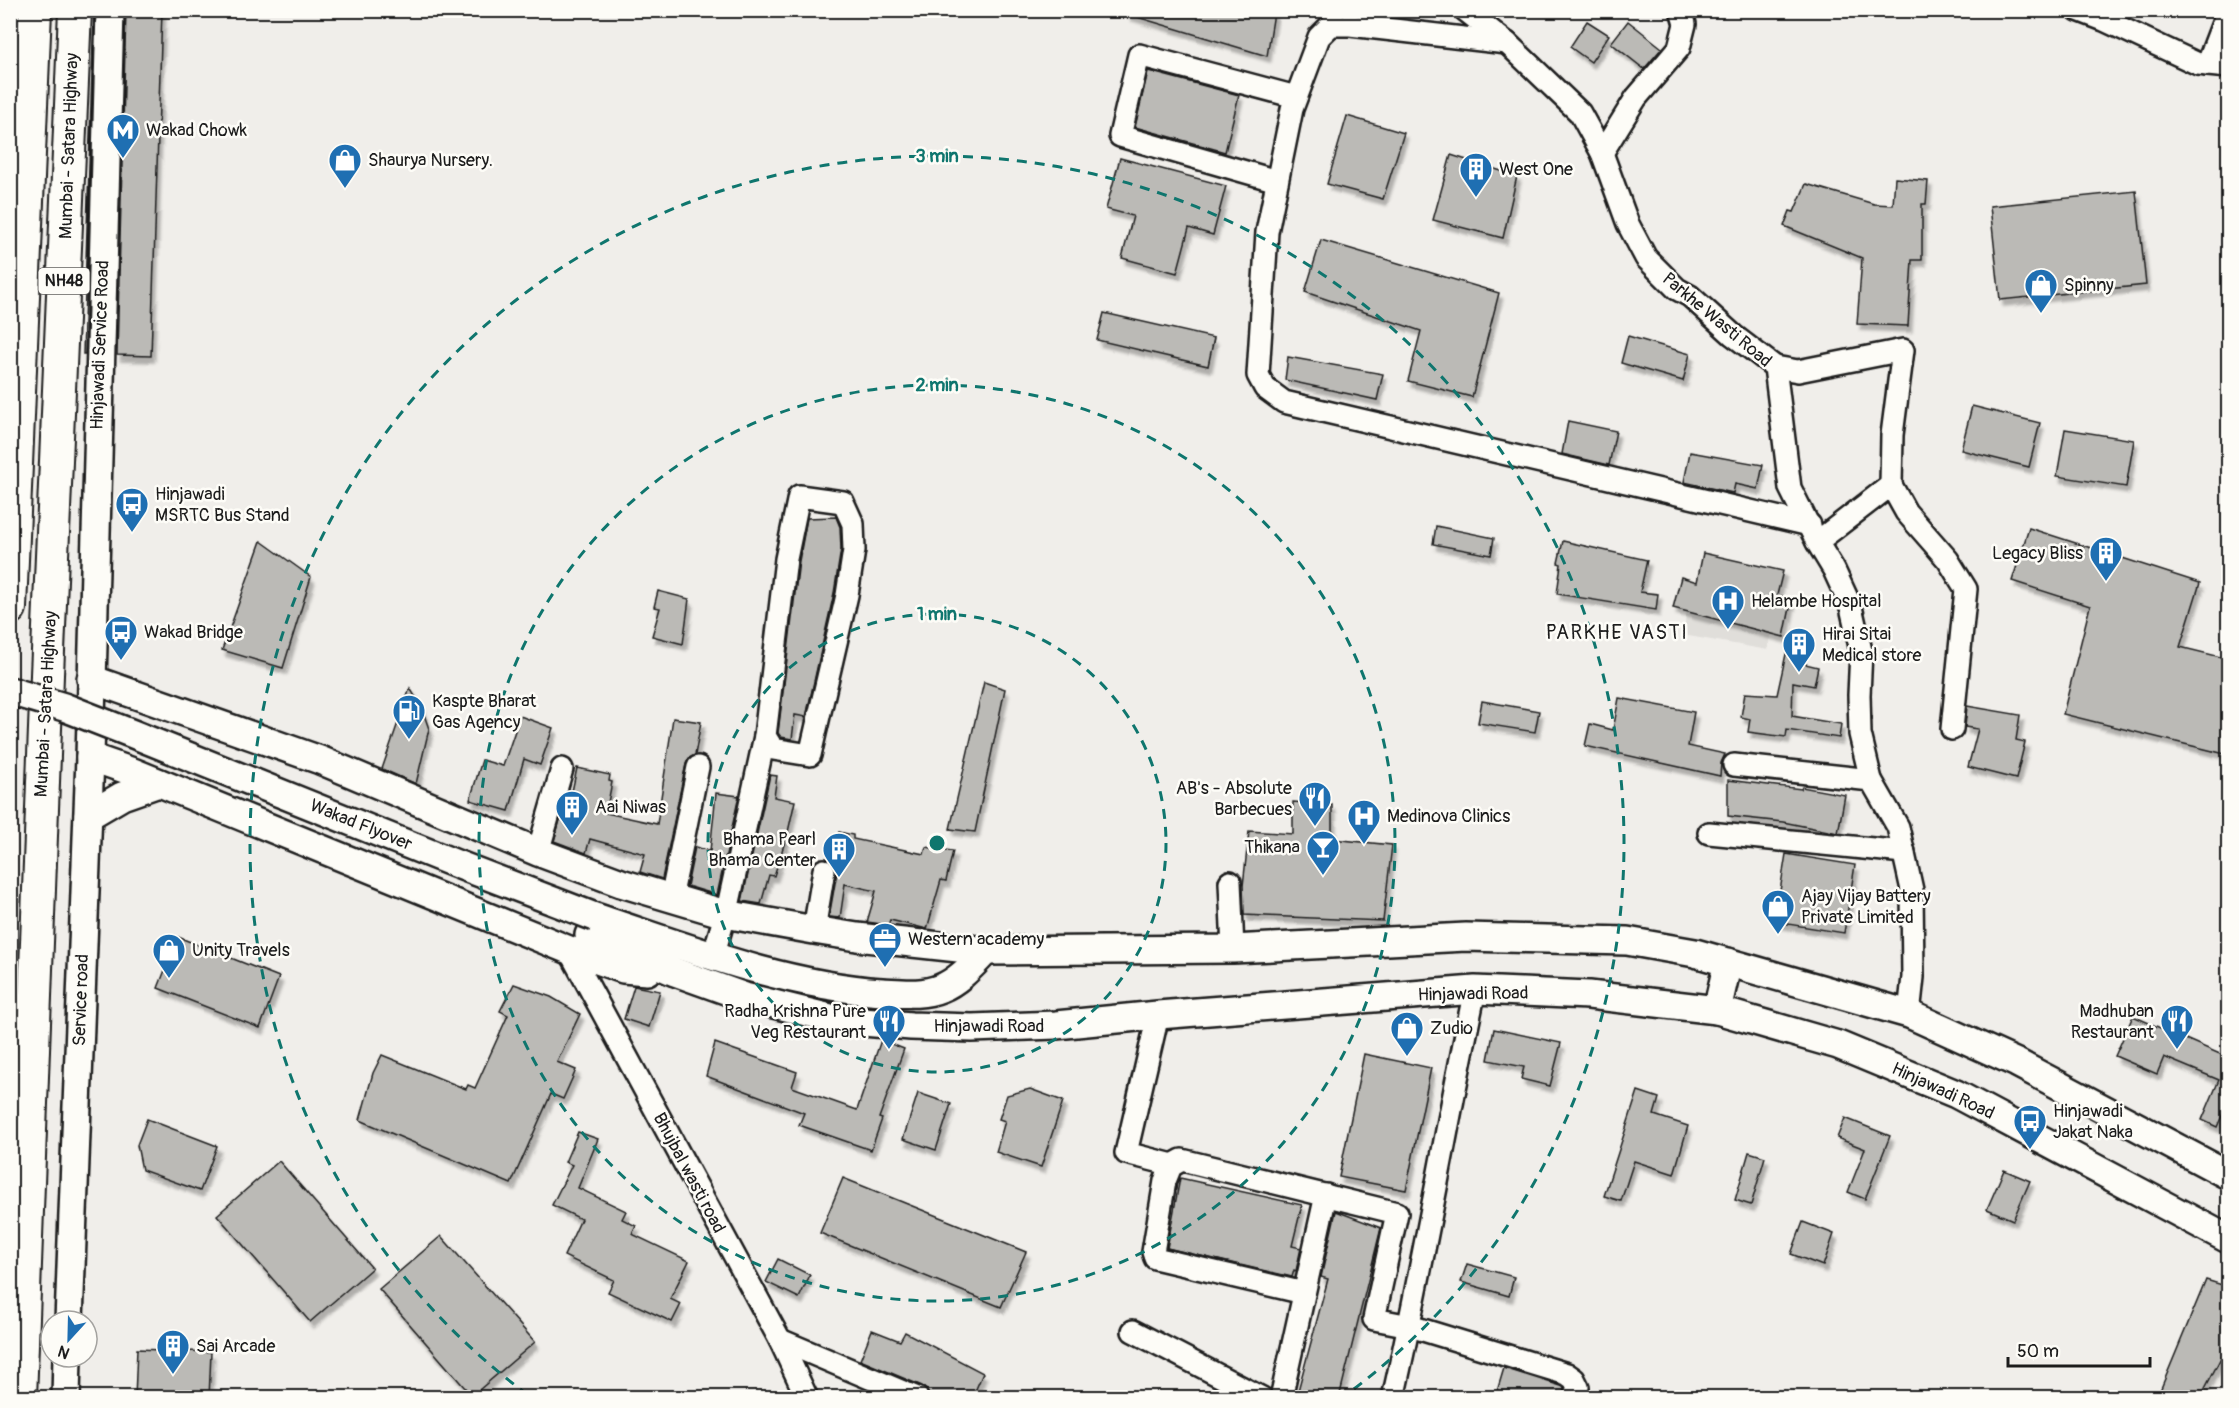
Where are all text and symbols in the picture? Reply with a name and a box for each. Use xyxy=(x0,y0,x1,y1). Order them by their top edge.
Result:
street label: Mumbai - Satara Highway xyxy=(54,52,84,240)
metro station icon: Wakad Chowk xyxy=(105,112,141,159)
place label: Wakad Chowk xyxy=(146,119,248,142)
shop icon: Shaurya Nursery. xyxy=(327,142,363,189)
text: 3 min xyxy=(915,145,959,168)
place label: Shaurya Nursery. xyxy=(368,149,493,172)
building icon: West One xyxy=(1458,151,1494,198)
place label: West One xyxy=(1499,158,1573,181)
street label: Hinjawadi Service Road xyxy=(86,260,114,430)
street label: Parkhe Wasti Road xyxy=(1657,267,1777,373)
shop icon: Spinny xyxy=(2023,267,2059,314)
road number: NH48 xyxy=(38,268,90,294)
place label: Spinny xyxy=(2064,274,2114,297)
text: 2 min xyxy=(915,374,959,397)
place label: Hinjawadi MSRTC Bus Stand xyxy=(155,483,290,527)
bus stop icon: Hinjawadi MSRTC Bus Stand xyxy=(114,486,150,533)
building icon: Legacy Bliss xyxy=(2088,535,2124,582)
place label: Legacy Bliss xyxy=(1992,542,2083,565)
hospital icon: Helambe Hospital xyxy=(1710,583,1746,630)
place label: Helambe Hospital xyxy=(1751,590,1882,613)
text: 1 min xyxy=(917,603,957,626)
street label: Mumbai - Satara Highway xyxy=(30,610,62,798)
bus stop icon: Wakad Bridge xyxy=(103,614,139,661)
district label: PARKHE VASTI xyxy=(1546,620,1688,645)
place label: Wakad Bridge xyxy=(144,621,243,644)
place label: Hirai Sitai Medical store xyxy=(1822,623,1922,667)
building icon: Hirai Sitai Medical store xyxy=(1781,626,1817,673)
place label: Kaspte Bharat Gas Agency xyxy=(432,690,537,734)
fuel station icon: Kaspte Bharat Gas Agency xyxy=(391,693,427,740)
place label: AB's - Absolute Barbecues xyxy=(1176,777,1292,821)
restaurant icon: AB's - Absolute Barbecues xyxy=(1297,780,1333,827)
building icon: Aai Niwas xyxy=(554,789,590,836)
street label: Wakad Flyover xyxy=(307,794,416,856)
place label: Aai Niwas xyxy=(595,796,666,819)
hospital icon: Medinova Clinics xyxy=(1346,798,1382,845)
place label: Medinova Clinics xyxy=(1387,805,1510,828)
place label: Bhama Pearl Bhama Center xyxy=(709,828,817,872)
bar icon: Thikana xyxy=(1305,829,1341,876)
building icon: Bhama Pearl Bhama Center xyxy=(821,831,857,878)
centre of rings xyxy=(927,833,947,853)
place label: Thikana xyxy=(1244,836,1300,859)
place label: Ajay Vijay Battery Private Limited xyxy=(1801,885,1931,929)
shop icon: Ajay Vijay Battery Private Limited xyxy=(1760,888,1796,935)
office icon: Western academy xyxy=(867,921,903,968)
place label: Western academy xyxy=(908,928,1045,951)
shop icon: Unity Travels xyxy=(151,932,187,979)
place label: Unity Travels xyxy=(192,939,290,962)
street label: Service road xyxy=(68,954,94,1046)
street label: Hinjawadi Road xyxy=(1417,982,1529,1006)
place label: Radha Krishna Pure Veg Restaurant xyxy=(724,1000,867,1044)
place label: Madhuban Restaurant xyxy=(2071,1000,2155,1044)
restaurant icon: Radha Krishna Pure Veg Restaurant xyxy=(871,1003,907,1050)
restaurant icon: Madhuban Restaurant xyxy=(2159,1003,2195,1050)
shop icon: Zudio xyxy=(1389,1010,1425,1057)
street label: Hinjawadi Road xyxy=(934,1015,1044,1038)
place label: Zudio xyxy=(1430,1017,1473,1040)
street label: Hinjawadi Road xyxy=(1888,1057,1998,1125)
place label: Hinjawadi Jakat Naka xyxy=(2053,1100,2133,1144)
bus stop icon: Hinjawadi Jakat Naka xyxy=(2012,1103,2048,1150)
street label: Bhujbal wasti road xyxy=(648,1109,730,1237)
north arrow xyxy=(39,1309,99,1369)
building icon: Sai Arcade xyxy=(155,1328,191,1375)
scale bar xyxy=(2008,1330,2150,1368)
place label: Sai Arcade xyxy=(196,1335,276,1358)
text: 50 m xyxy=(2017,1340,2059,1363)
text: N xyxy=(55,1341,73,1363)

